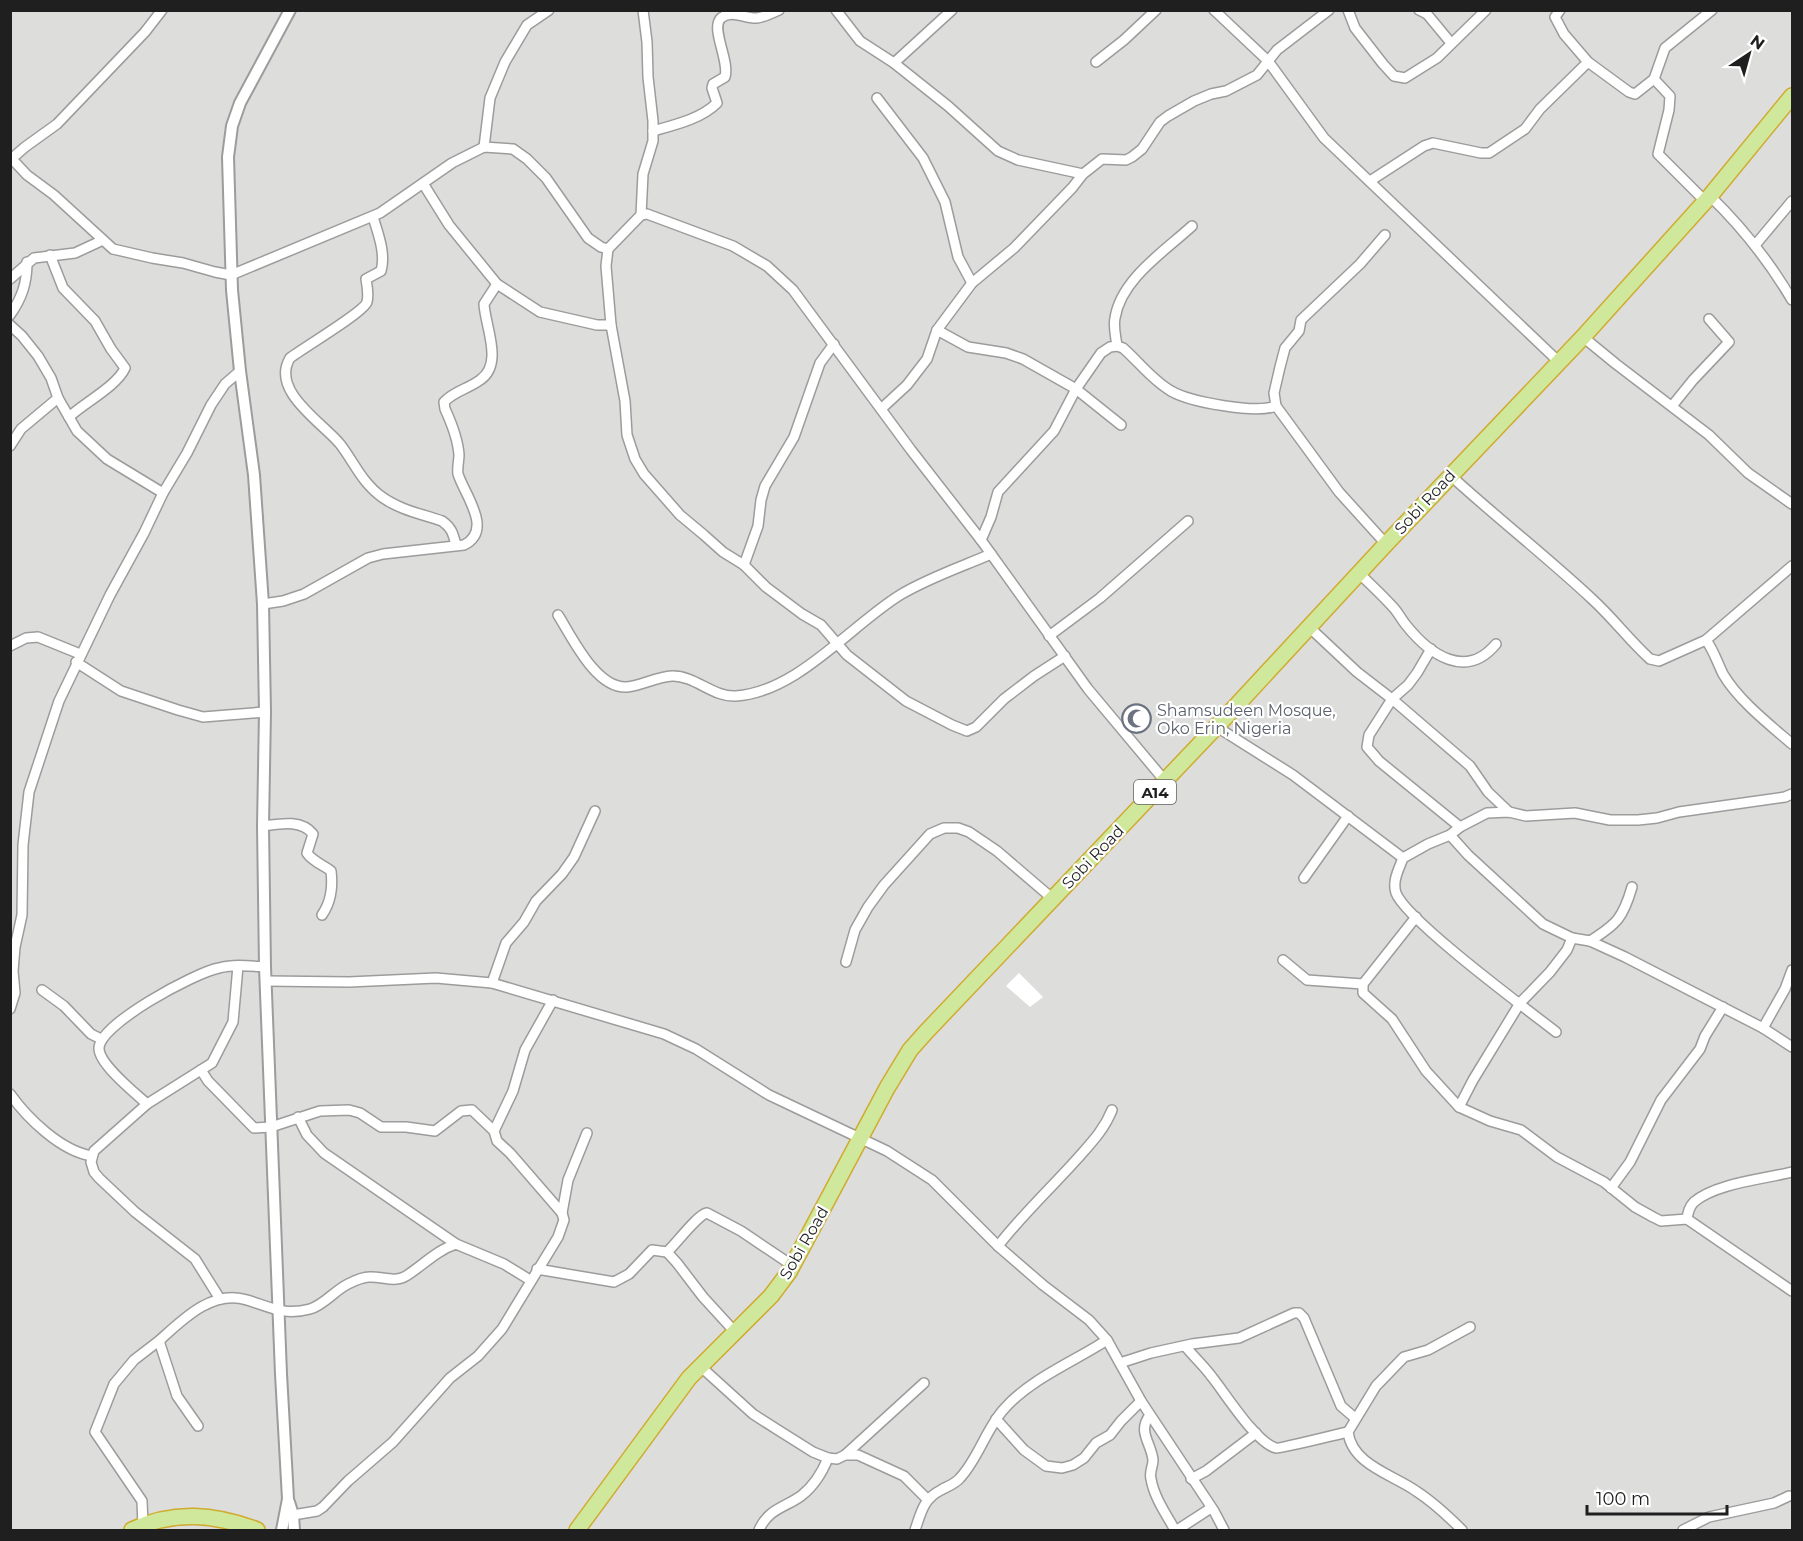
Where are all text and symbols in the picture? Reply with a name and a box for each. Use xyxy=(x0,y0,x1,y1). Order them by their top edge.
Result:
north arrow xyxy=(1719,24,1779,84)
text: N xyxy=(1747,31,1768,54)
street label: Sobi Road xyxy=(1390,466,1460,538)
place label: Shamsudeen Mosque, Oko Erin, Nigeria xyxy=(1157,701,1336,738)
mosque icon: Shamsudeen Mosque, Oko Erin, Nigeria xyxy=(1120,703,1152,735)
road number: A14 xyxy=(1134,780,1176,804)
street label: Sobi Road xyxy=(1058,821,1128,893)
street label: Sobi Road xyxy=(776,1203,832,1283)
scale bar xyxy=(1587,1478,1726,1516)
text: 100 m xyxy=(1596,1488,1650,1510)

